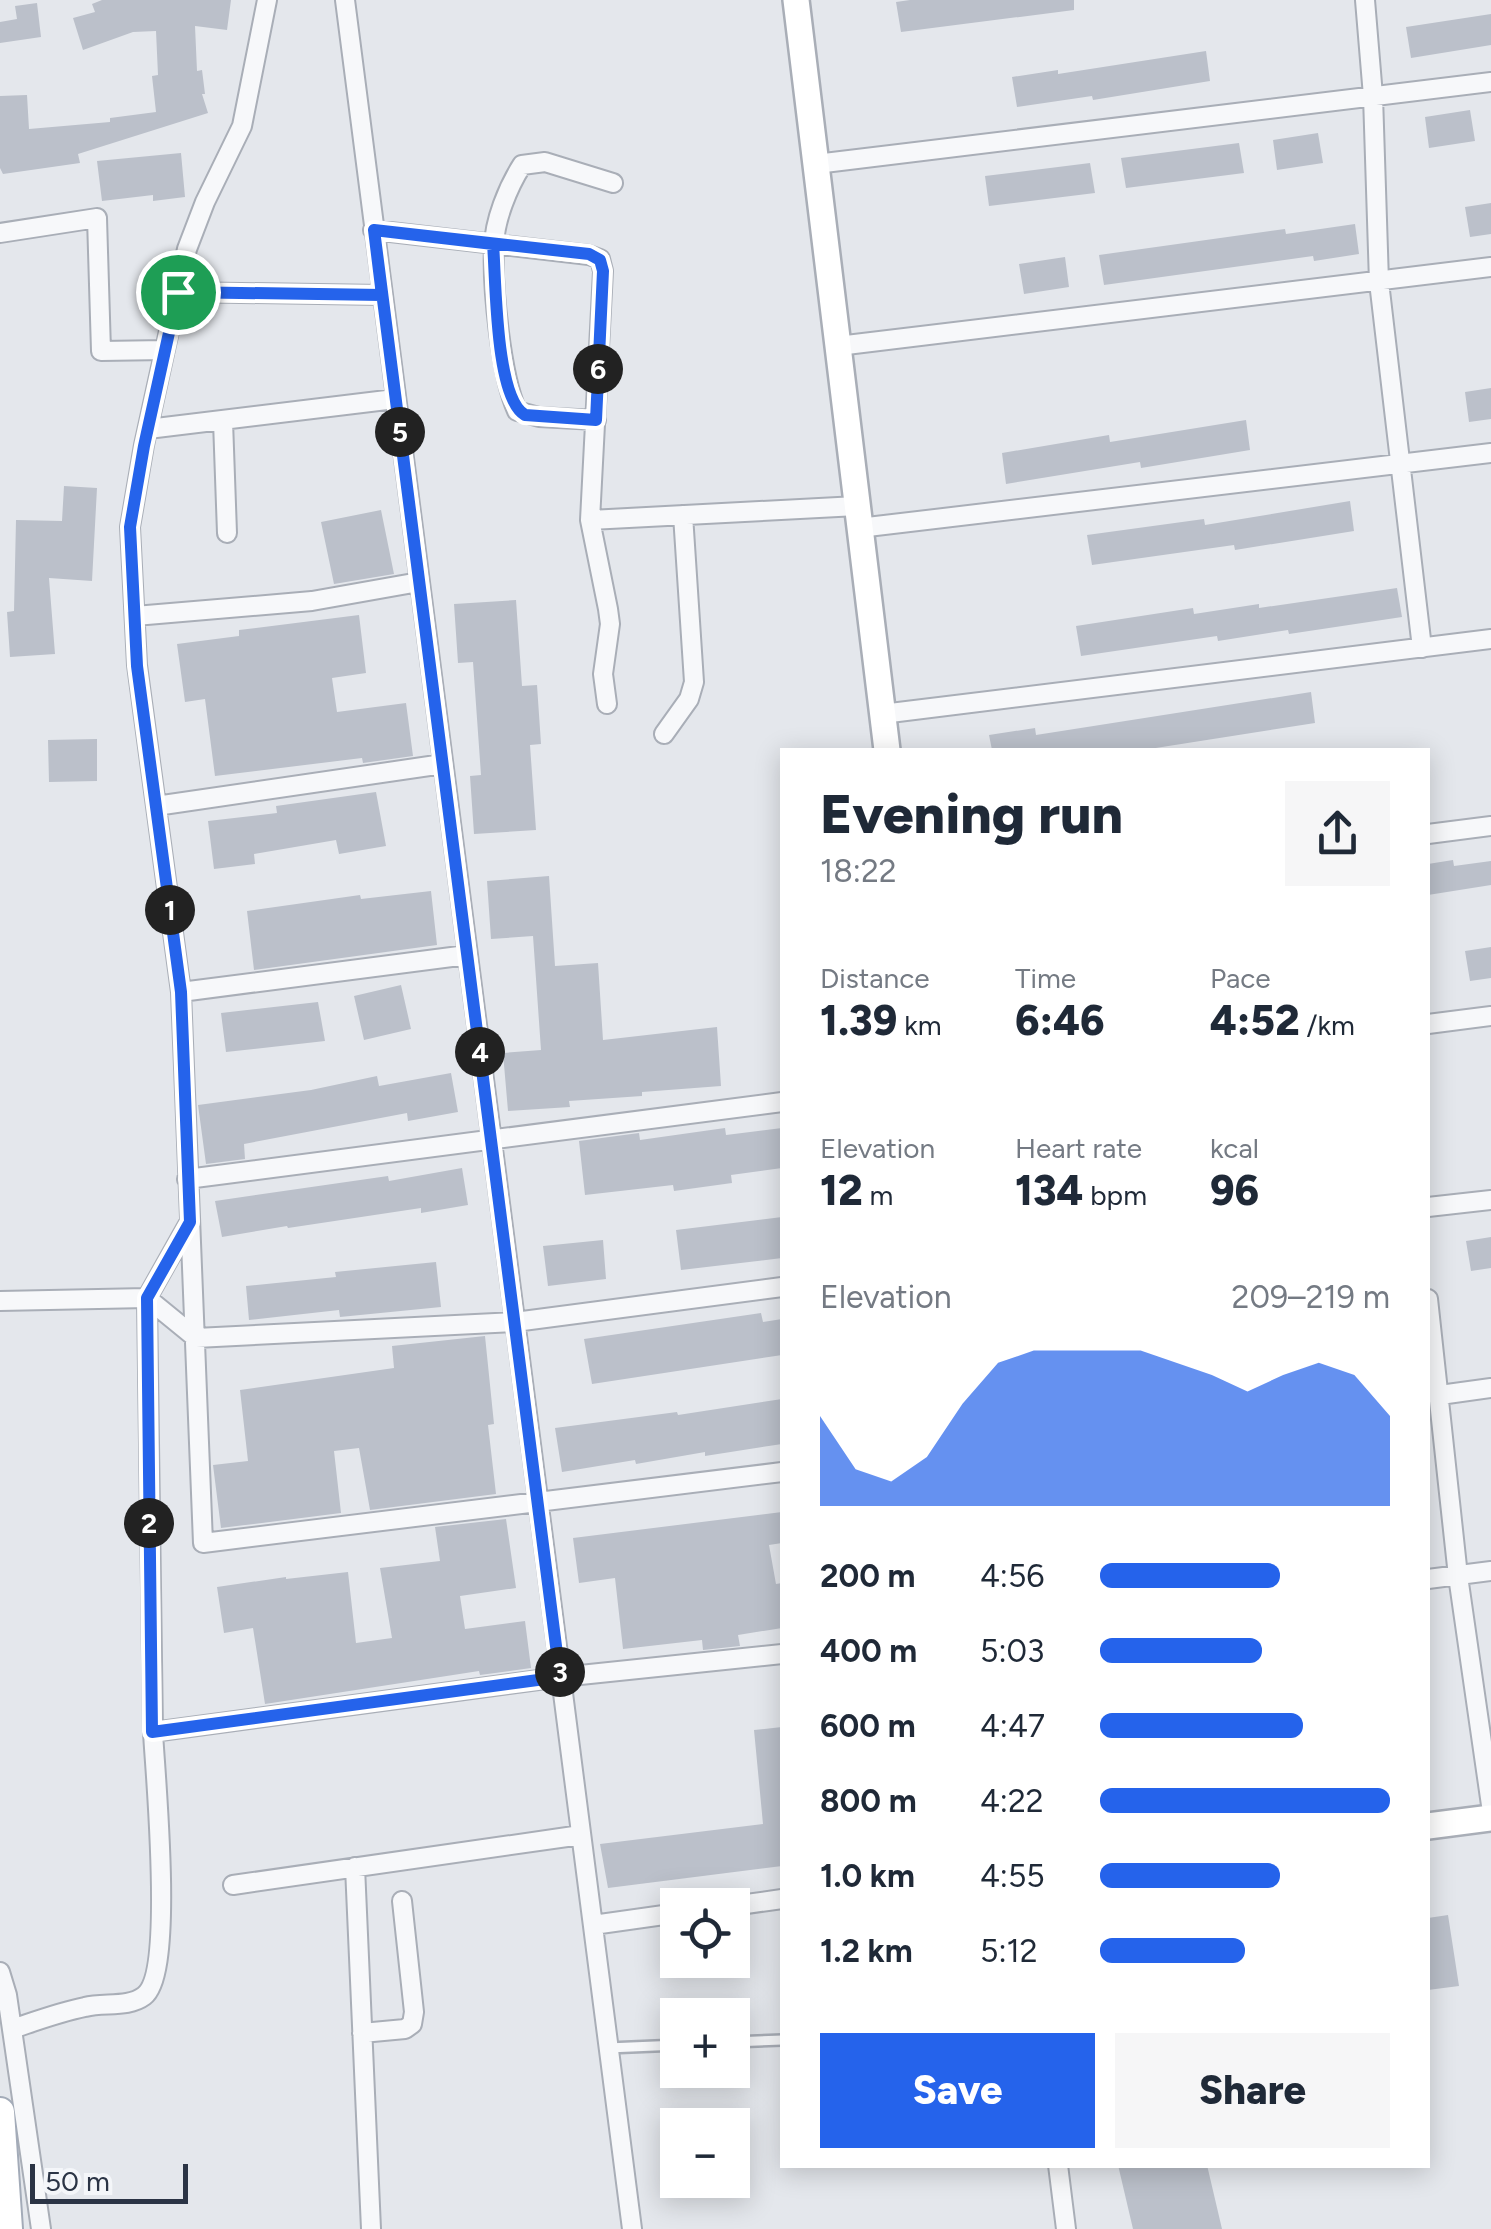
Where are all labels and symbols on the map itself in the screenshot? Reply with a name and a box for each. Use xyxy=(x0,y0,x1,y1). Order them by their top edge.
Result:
pin xyxy=(136,250,221,335)
pin: 6 xyxy=(573,344,623,394)
pin: 5 xyxy=(375,407,425,457)
pin: 1 xyxy=(145,885,195,935)
pin: 4 xyxy=(455,1027,505,1077)
pin: 2 xyxy=(124,1498,174,1548)
pin: 3 xyxy=(535,1647,585,1697)
scale bar xyxy=(30,2159,188,2204)

